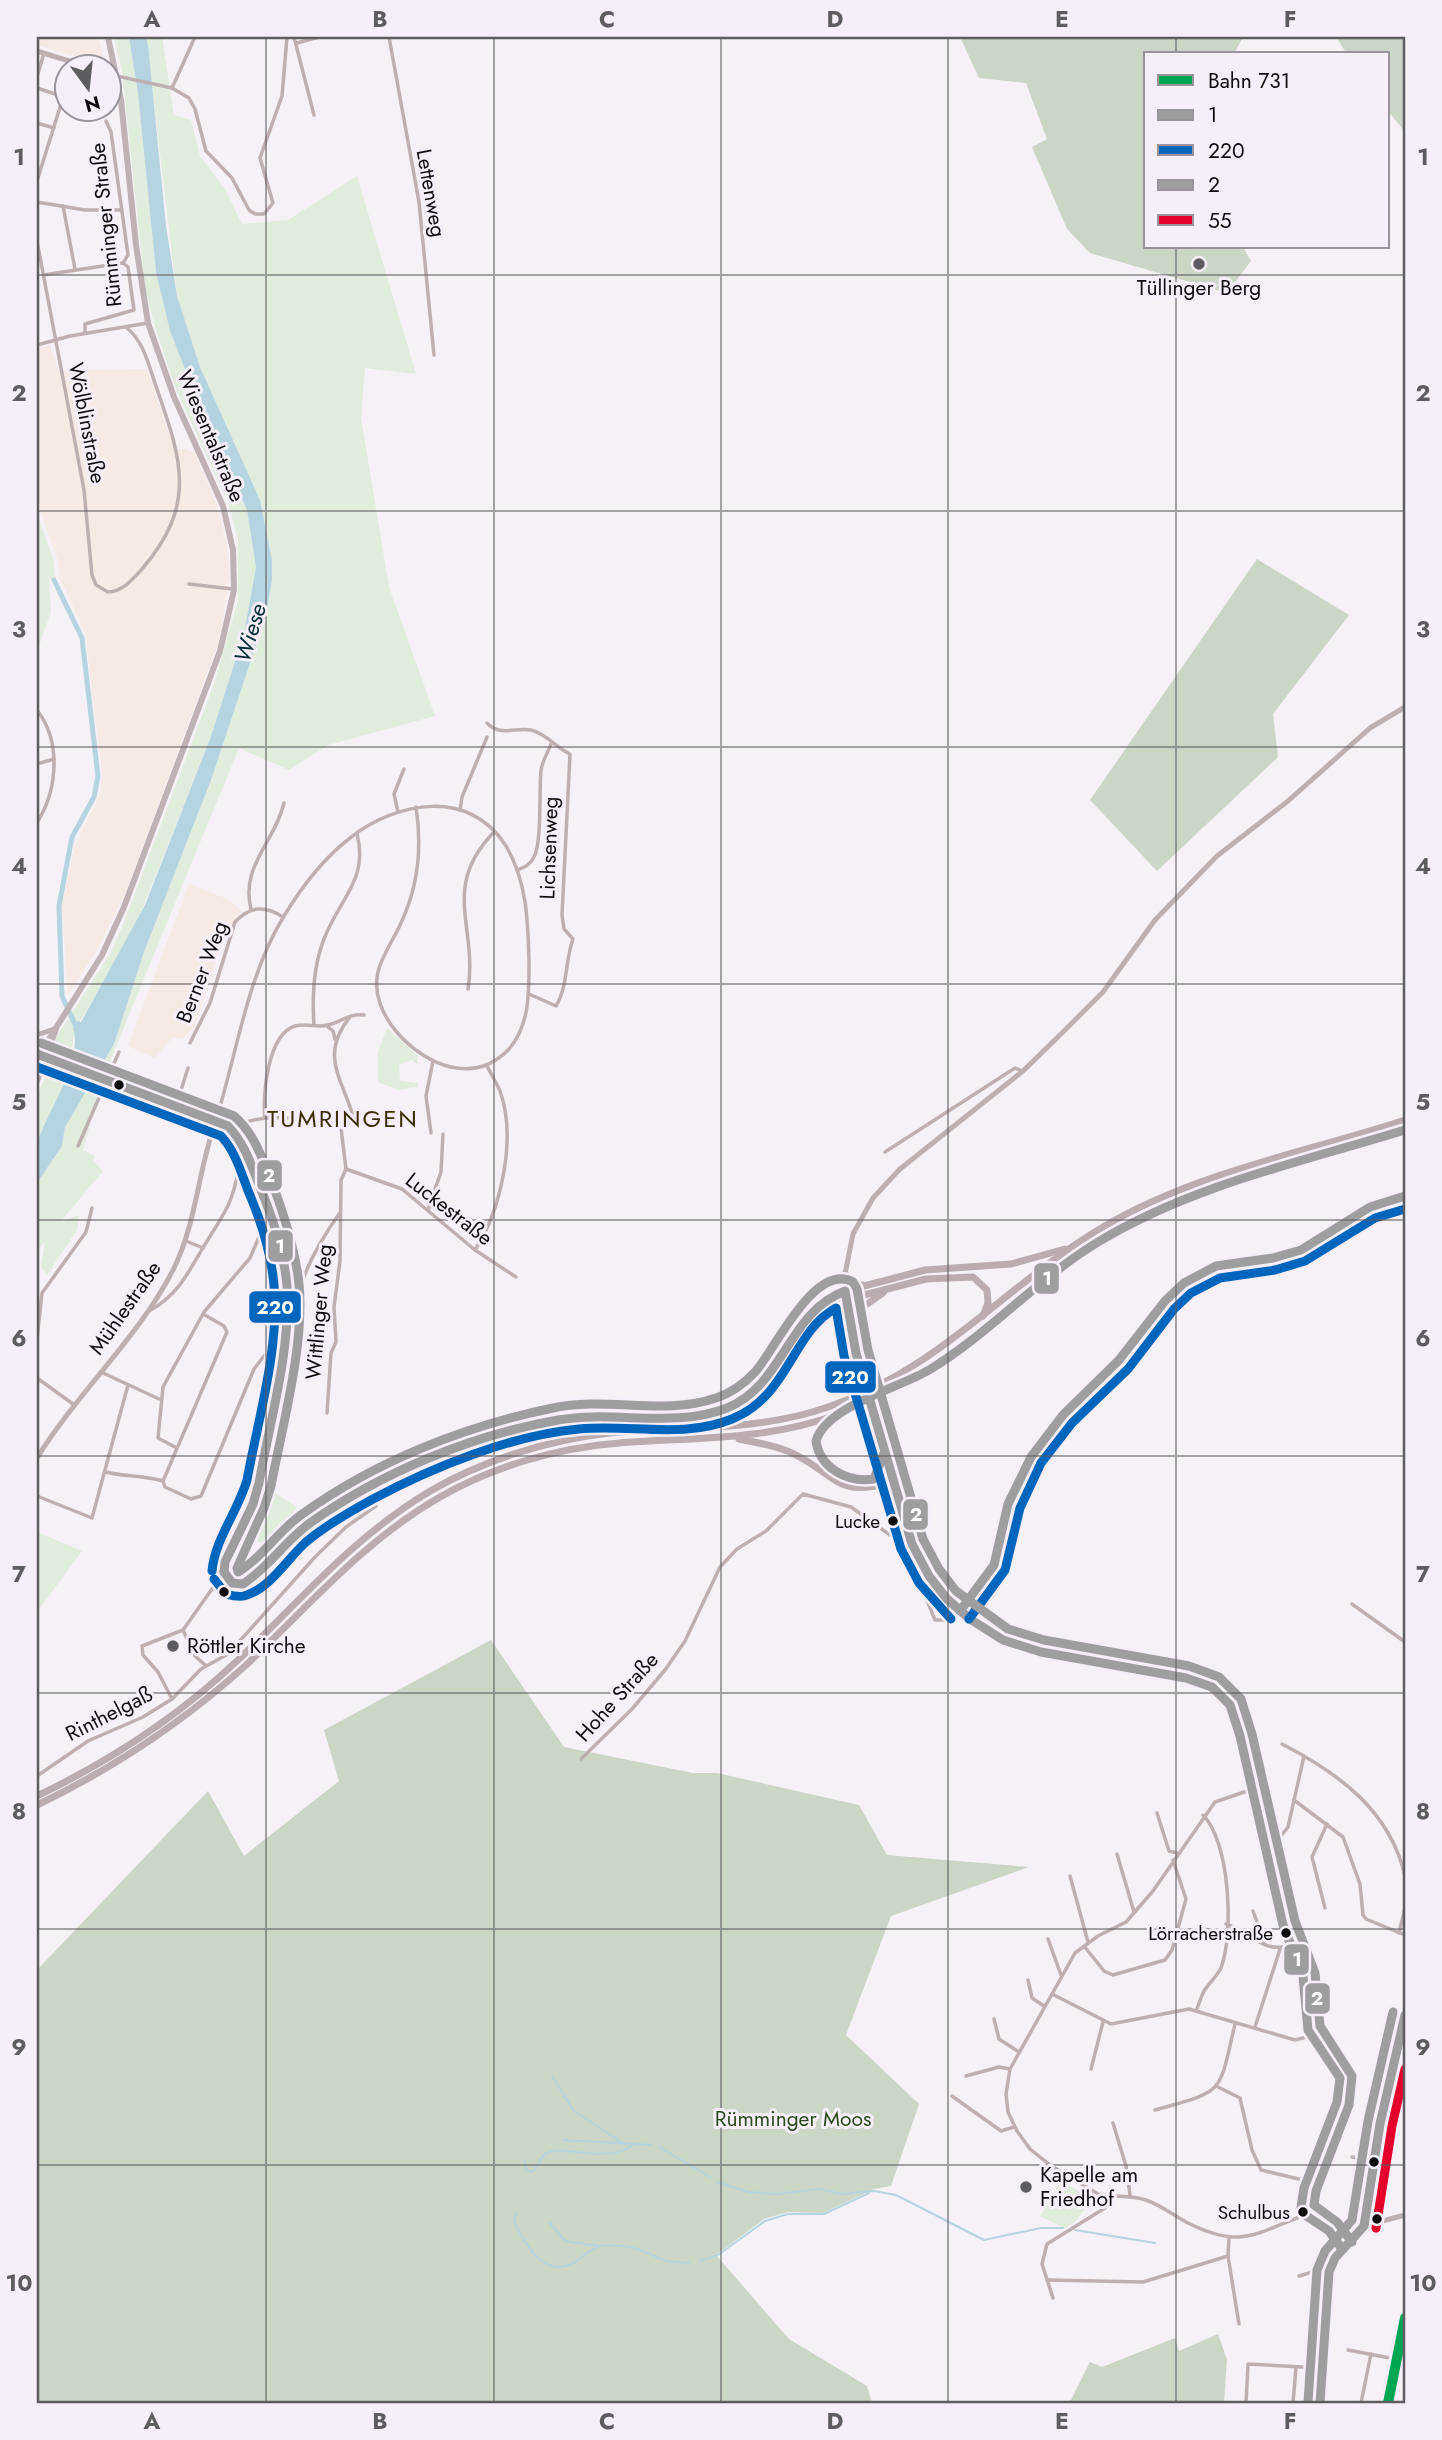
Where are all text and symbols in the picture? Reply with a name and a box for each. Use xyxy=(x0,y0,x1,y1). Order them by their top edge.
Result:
text: A xyxy=(143,2,161,36)
text: B xyxy=(372,2,388,36)
text: C xyxy=(599,2,615,36)
text: D xyxy=(827,2,844,36)
text: E xyxy=(1055,2,1069,36)
text: F xyxy=(1284,2,1296,36)
north arrow xyxy=(52,52,122,122)
legend xyxy=(1144,52,1390,248)
text: Bahn 731 xyxy=(1208,66,1290,96)
text: N xyxy=(81,89,103,119)
text: 1 xyxy=(1208,100,1217,130)
text: 220 xyxy=(1208,136,1245,166)
text: 1 xyxy=(13,140,25,174)
text: 1 xyxy=(1417,140,1429,174)
street label: Rümminger Straße xyxy=(82,141,130,309)
street label: Lettenweg xyxy=(409,147,453,239)
text: 2 xyxy=(1208,170,1220,200)
text: 55 xyxy=(1208,206,1232,236)
marker: Tüllinger Berg xyxy=(1191,256,1207,272)
place label: Tüllinger Berg xyxy=(1137,273,1261,303)
street label: Wölblinstraße xyxy=(61,360,113,486)
street label: Wiesentalstraße xyxy=(170,365,252,507)
text: 2 xyxy=(11,376,27,410)
text: 2 xyxy=(1415,376,1431,410)
water label: Wiese xyxy=(225,599,275,667)
text: 3 xyxy=(12,612,26,646)
text: 3 xyxy=(1416,612,1430,646)
street label: Lichsenweg xyxy=(532,796,566,900)
text: 4 xyxy=(11,849,27,883)
text: 4 xyxy=(1415,849,1431,883)
street label: Berner Weg xyxy=(169,917,235,1027)
unlabelled marker xyxy=(112,1078,126,1092)
text: 5 xyxy=(12,1085,26,1119)
text: 5 xyxy=(1416,1085,1430,1119)
district label: TUMRINGEN xyxy=(267,1101,419,1136)
line badge: 2 xyxy=(256,1159,283,1192)
text: 2 xyxy=(263,1162,275,1189)
street label: Luckestraße xyxy=(399,1165,499,1253)
line badge: 1 xyxy=(267,1229,294,1263)
text: 1 xyxy=(275,1233,285,1260)
street label: Wittlinger Weg xyxy=(298,1243,340,1381)
street label: Mühlestraße xyxy=(82,1255,168,1361)
line badge: 1 xyxy=(1033,1262,1060,1295)
text: 1 xyxy=(1042,1265,1052,1292)
line badge: 220 xyxy=(248,1290,302,1324)
text: 220 xyxy=(256,1294,294,1321)
text: 6 xyxy=(11,1321,27,1355)
text: 6 xyxy=(1415,1321,1431,1355)
line badge: 220 xyxy=(824,1360,877,1394)
text: 220 xyxy=(831,1364,869,1391)
line badge: 2 xyxy=(902,1498,929,1531)
text: 2 xyxy=(910,1501,922,1528)
place label: Lucke xyxy=(835,1508,880,1535)
marker: Lucke xyxy=(886,1514,900,1528)
text: 7 xyxy=(12,1557,26,1591)
text: 7 xyxy=(1416,1557,1430,1591)
unlabelled marker xyxy=(217,1585,231,1599)
place label: Röttler Kirche xyxy=(187,1631,306,1661)
marker: Röttler Kirche xyxy=(165,1638,181,1654)
street label: Hohe Straße xyxy=(569,1646,665,1748)
street label: Rinthelgaß xyxy=(60,1679,158,1749)
text: 8 xyxy=(12,1794,26,1828)
text: 8 xyxy=(1416,1794,1430,1828)
place label: Lörracherstraße xyxy=(1148,1920,1273,1947)
marker: Lörracherstraße xyxy=(1279,1926,1293,1940)
line badge: 1 xyxy=(1283,1943,1310,1976)
text: 1 xyxy=(1292,1946,1302,1973)
line badge: 2 xyxy=(1304,1982,1331,2015)
text: 2 xyxy=(1311,1985,1323,2012)
text: 9 xyxy=(11,2030,27,2064)
text: 9 xyxy=(1415,2030,1431,2064)
park label: Rümminger Moos xyxy=(715,2104,871,2134)
unlabelled marker xyxy=(1367,2155,1381,2169)
place label: Kapelle am Friedhof xyxy=(1040,2160,1138,2214)
marker: Kapelle am Friedhof xyxy=(1018,2179,1034,2195)
place label: Schulbus xyxy=(1218,2199,1290,2226)
marker: Schulbus xyxy=(1296,2205,1310,2219)
unlabelled marker xyxy=(1370,2212,1384,2226)
text: 10 xyxy=(6,2266,32,2300)
text: 10 xyxy=(1410,2266,1436,2300)
text: A xyxy=(143,2404,161,2438)
text: B xyxy=(372,2404,388,2438)
text: C xyxy=(599,2404,615,2438)
text: D xyxy=(827,2404,844,2438)
text: E xyxy=(1055,2404,1069,2438)
text: F xyxy=(1284,2404,1296,2438)

